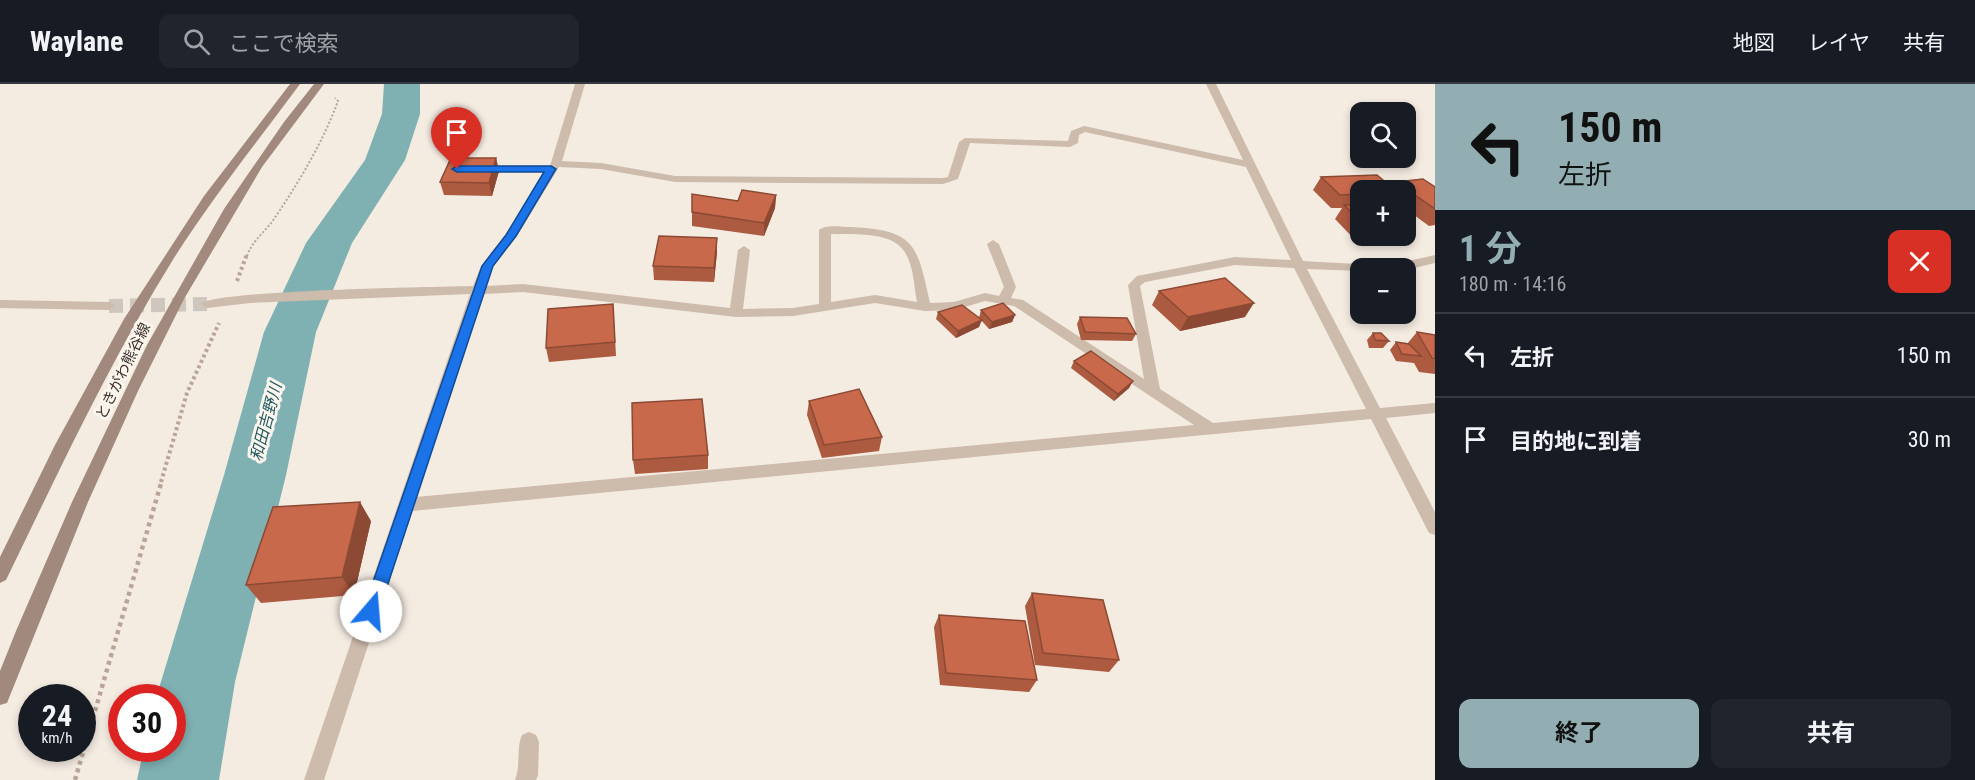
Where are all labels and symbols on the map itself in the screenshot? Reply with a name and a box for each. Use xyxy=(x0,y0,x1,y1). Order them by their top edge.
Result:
pin xyxy=(431,107,482,169)
street label: ときがわ熊谷線 xyxy=(92,320,154,422)
water label: 和田吉野川 xyxy=(246,379,286,463)
position arrow xyxy=(339,579,403,643)
speed limit sign: 30 xyxy=(108,684,186,762)

